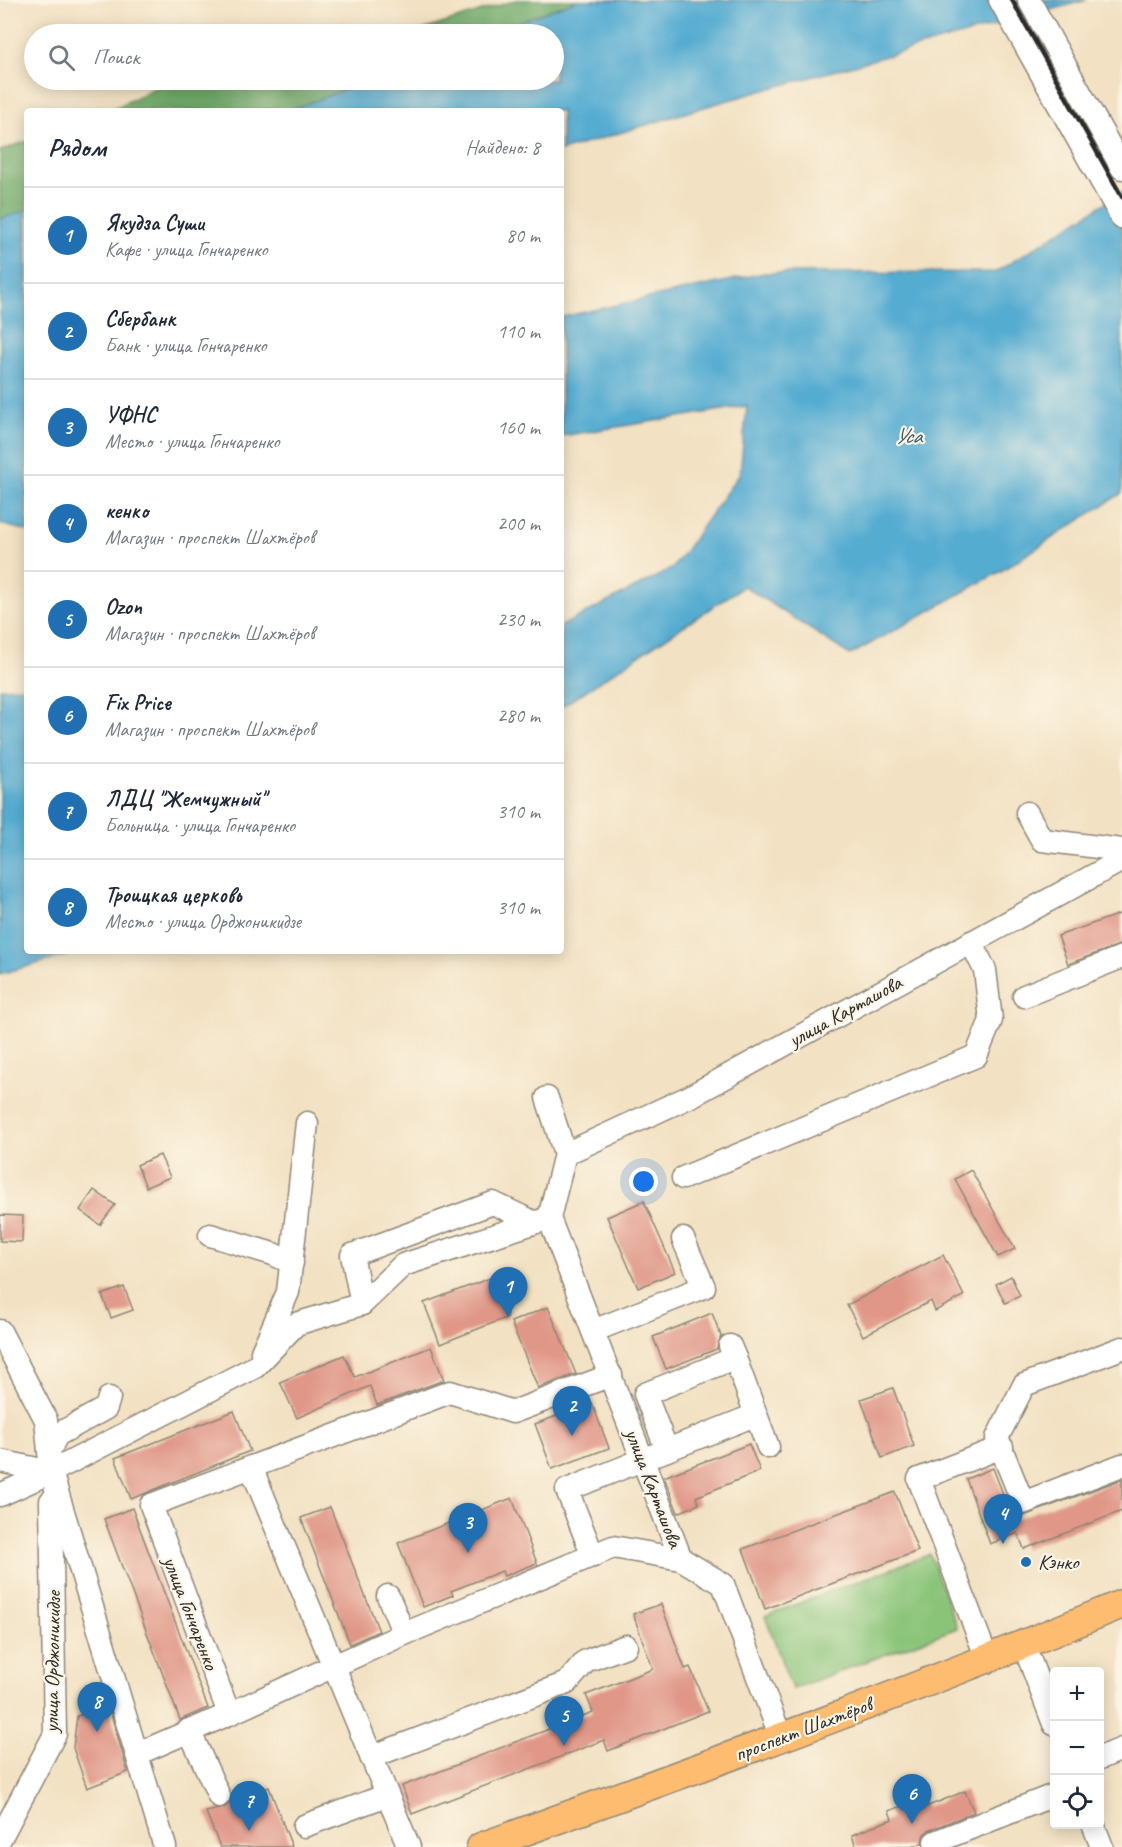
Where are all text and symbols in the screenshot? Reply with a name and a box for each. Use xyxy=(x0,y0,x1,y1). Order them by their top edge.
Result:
search box xyxy=(24,24,564,90)
icon: search xyxy=(45,41,78,74)
text: Поиск xyxy=(93,43,139,71)
text: Рядом xyxy=(48,131,106,164)
text: Найдено: 8 xyxy=(465,135,540,160)
text: Якудза Суши xyxy=(105,209,204,237)
text: 1 xyxy=(63,223,72,248)
text: 80 m xyxy=(506,223,540,248)
text: Кафе · улица Гончаренко xyxy=(105,237,267,262)
text: Сбербанк xyxy=(105,305,175,333)
text: 2 xyxy=(63,319,72,344)
text: 110 m xyxy=(497,319,540,344)
text: Банк · улица Гончаренко xyxy=(105,333,267,358)
text: УФНС xyxy=(105,401,157,429)
text: 3 xyxy=(63,415,72,440)
text: 160 m xyxy=(497,415,540,440)
water label: Уса xyxy=(894,422,924,450)
text: Место · улица Гончаренко xyxy=(105,429,280,454)
text: кенко xyxy=(105,497,149,525)
text: 4 xyxy=(63,511,72,536)
text: 200 m xyxy=(497,511,540,536)
text: Магазин · проспект Шахтёров xyxy=(105,525,315,550)
text: Ozon xyxy=(105,593,142,621)
text: 5 xyxy=(63,607,72,632)
text: 230 m xyxy=(497,607,540,632)
text: Магазин · проспект Шахтёров xyxy=(105,621,315,646)
text: Fix Price xyxy=(105,689,171,717)
text: 6 xyxy=(63,703,72,728)
text: 280 m xyxy=(497,703,540,728)
text: Магазин · проспект Шахтёров xyxy=(105,717,315,742)
text: ЛДЦ "Жемчужный" xyxy=(105,785,265,813)
text: 7 xyxy=(63,799,72,824)
text: 310 m xyxy=(497,799,540,824)
text: Больница · улица Гончаренко xyxy=(105,813,295,838)
text: Троицкая церковь xyxy=(105,881,241,909)
text: 8 xyxy=(63,895,72,920)
text: 310 m xyxy=(497,895,540,920)
text: Место · улица Орджоникидзе xyxy=(105,909,301,934)
street label: улица Карташова xyxy=(782,968,908,1054)
your location xyxy=(629,1167,658,1196)
pin: 1 xyxy=(488,1268,528,1317)
pin: 2 xyxy=(552,1386,592,1436)
street label: улица Карташова xyxy=(619,1423,689,1553)
pin: 4 xyxy=(984,1494,1022,1544)
pin: 3 xyxy=(448,1504,488,1553)
place label: Кэнко xyxy=(1038,1549,1080,1575)
street label: улица Гончаренко xyxy=(157,1551,225,1675)
marker: Кэнко xyxy=(1019,1555,1033,1569)
street label: улица Орджоникидзе xyxy=(38,1589,66,1735)
map controls xyxy=(1050,1667,1104,1829)
button: + xyxy=(1050,1667,1104,1721)
pin: 8 xyxy=(78,1682,116,1732)
street label: проспект Шахтёров xyxy=(731,1690,879,1767)
pin: 5 xyxy=(544,1696,584,1746)
button: − xyxy=(1050,1721,1104,1775)
pin: 6 xyxy=(892,1774,932,1824)
button: locate xyxy=(1050,1775,1104,1829)
pin: 7 xyxy=(230,1782,268,1831)

